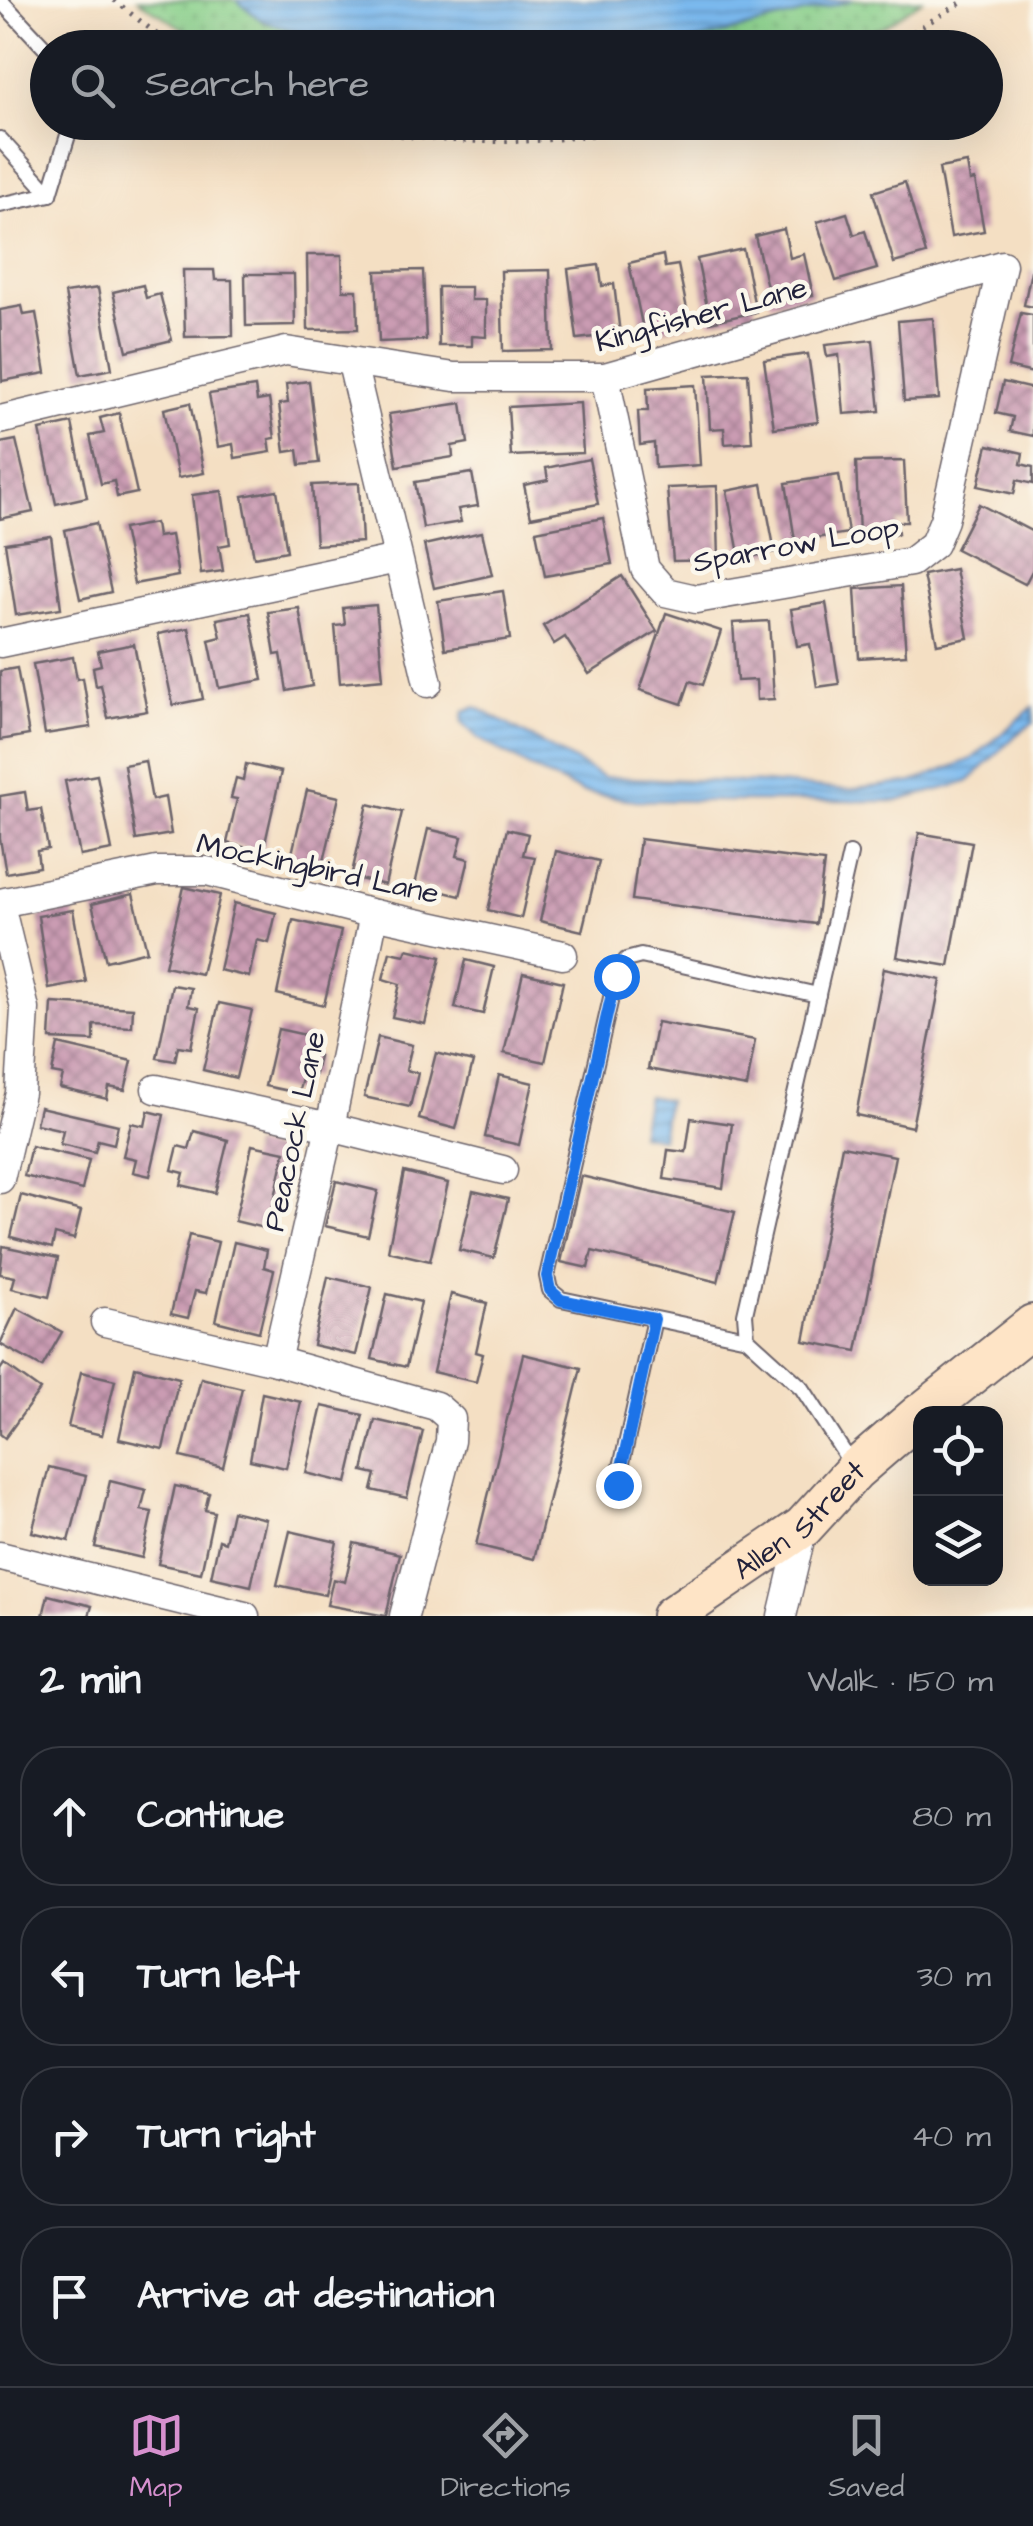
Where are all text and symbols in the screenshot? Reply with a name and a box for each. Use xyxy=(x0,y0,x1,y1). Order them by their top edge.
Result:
search box xyxy=(30,30,1003,140)
icon: search xyxy=(65,58,120,113)
text: Search here xyxy=(145,59,369,111)
street label: Kingfisher Lane xyxy=(591,267,812,364)
street label: Sparrow Loop xyxy=(690,506,903,584)
street label: Mockingbird Lane xyxy=(193,823,443,916)
route start xyxy=(594,954,640,1000)
street label: Peacock Lane xyxy=(253,1027,337,1235)
map controls xyxy=(913,1406,1003,1586)
button: locate xyxy=(913,1406,1003,1496)
street label: Allen Street xyxy=(725,1450,874,1591)
route end xyxy=(596,1463,642,1509)
button: layers xyxy=(913,1496,1003,1586)
text: 2 min xyxy=(40,1652,141,1710)
text: Walk · 150 m xyxy=(807,1659,993,1704)
icon: ahead xyxy=(42,1789,97,1844)
text: Continue xyxy=(137,1790,284,1842)
text: 80 m xyxy=(912,1794,991,1839)
icon: left xyxy=(42,1949,97,2004)
text: Turn left xyxy=(137,1950,300,2002)
text: 30 m xyxy=(917,1954,991,1999)
icon: right xyxy=(42,2109,97,2164)
text: Turn right xyxy=(137,2110,316,2162)
text: 40 m xyxy=(911,2114,991,2159)
icon: arrive xyxy=(42,2269,97,2324)
text: Arrive at destination xyxy=(137,2270,494,2322)
tab: Map xyxy=(129,2408,184,2507)
tab: Directions xyxy=(441,2408,571,2507)
tab: Saved xyxy=(828,2408,904,2507)

